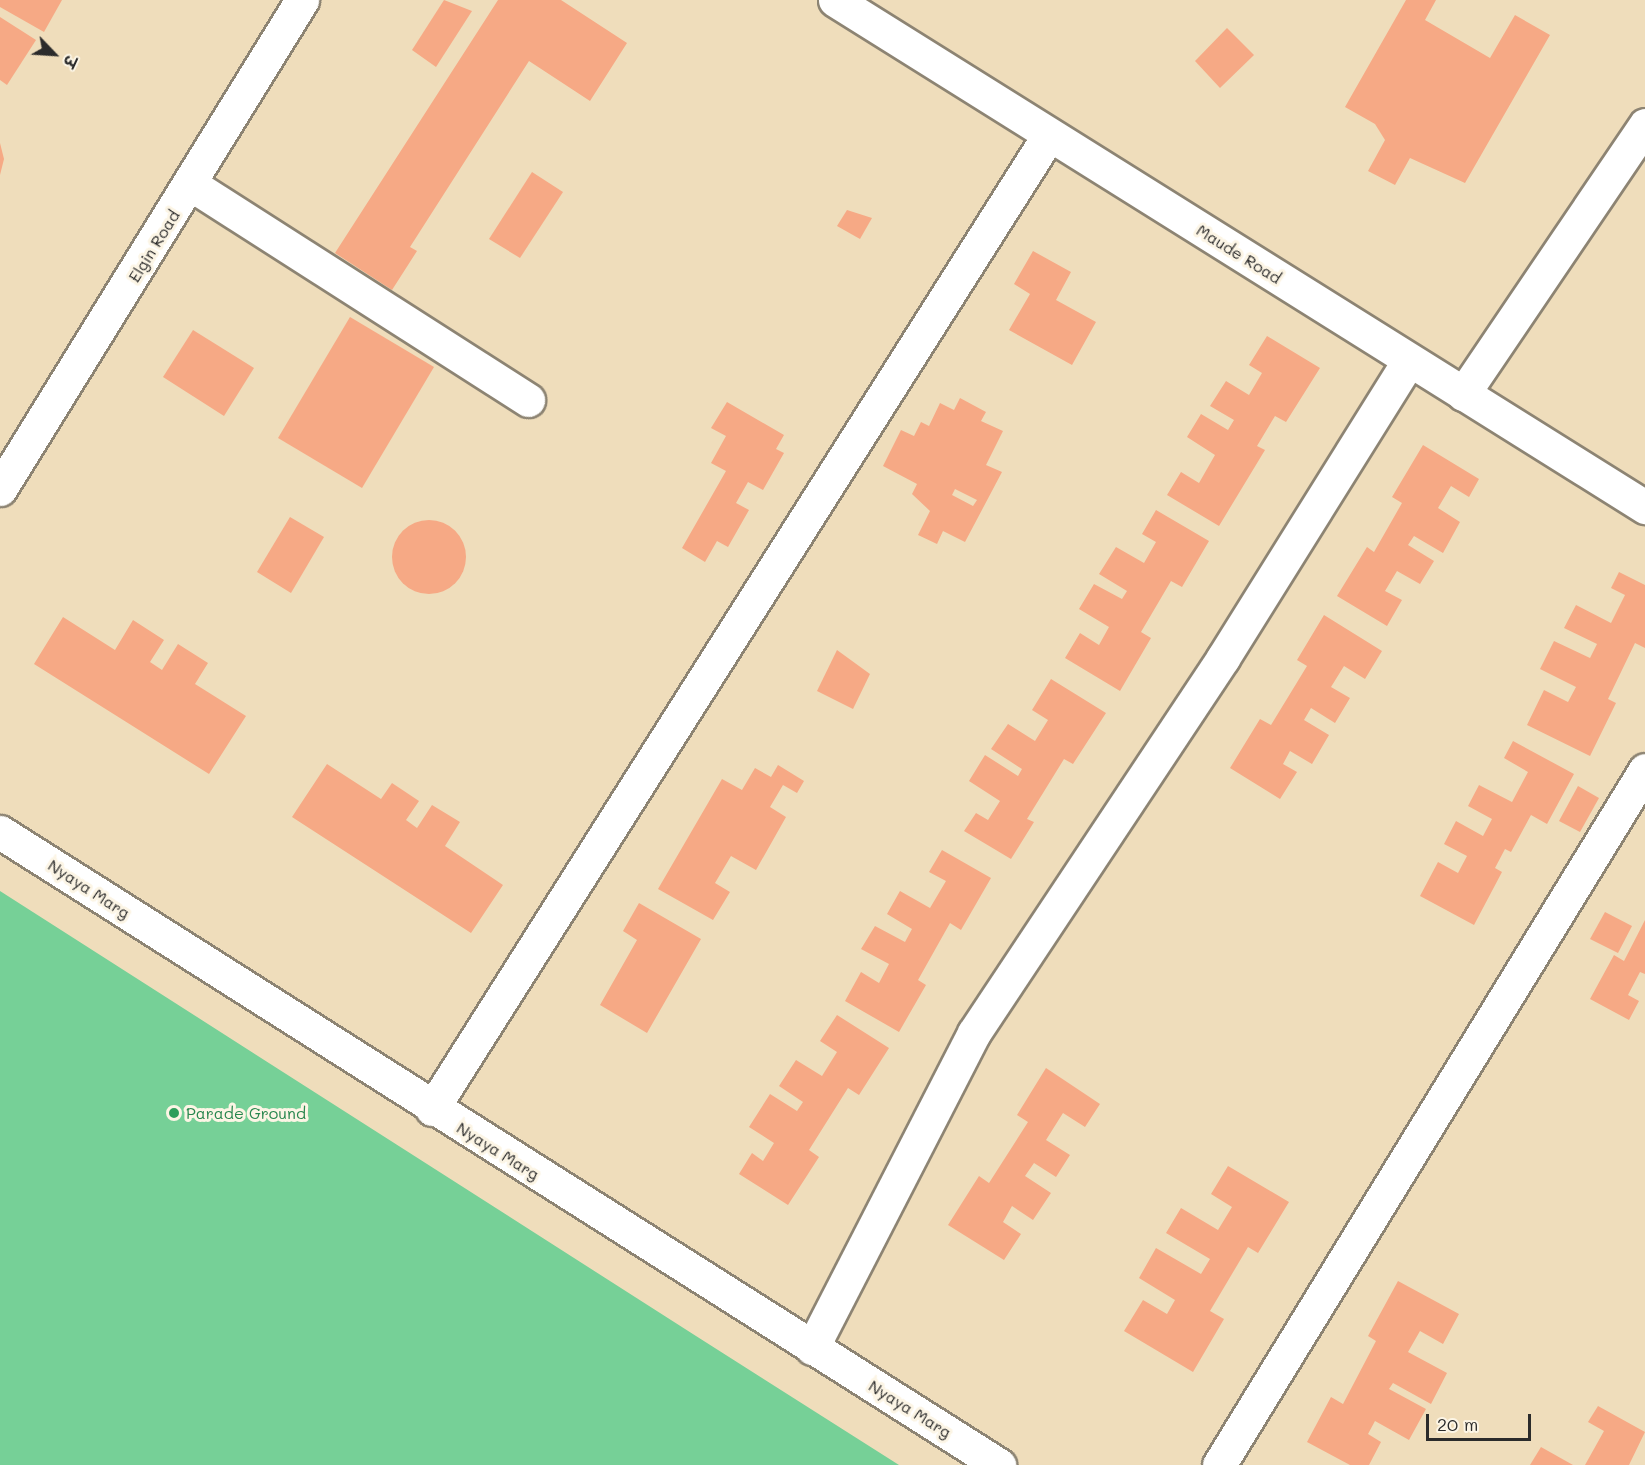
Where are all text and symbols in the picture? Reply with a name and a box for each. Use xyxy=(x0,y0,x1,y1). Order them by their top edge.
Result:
north arrow xyxy=(24,24,84,84)
text: उ xyxy=(59,53,83,71)
street label: Elgin Road xyxy=(124,206,184,286)
street label: Maude Road xyxy=(1193,220,1285,288)
street label: Nyaya Marg xyxy=(45,855,133,923)
place label: Parade Ground xyxy=(186,1103,306,1123)
marker: Parade Ground xyxy=(167,1106,181,1120)
street label: Nyaya Marg xyxy=(453,1118,543,1184)
street label: Nyaya Marg xyxy=(865,1376,955,1442)
scale bar xyxy=(1429,1402,1534,1440)
text: 20 m xyxy=(1437,1412,1478,1436)

